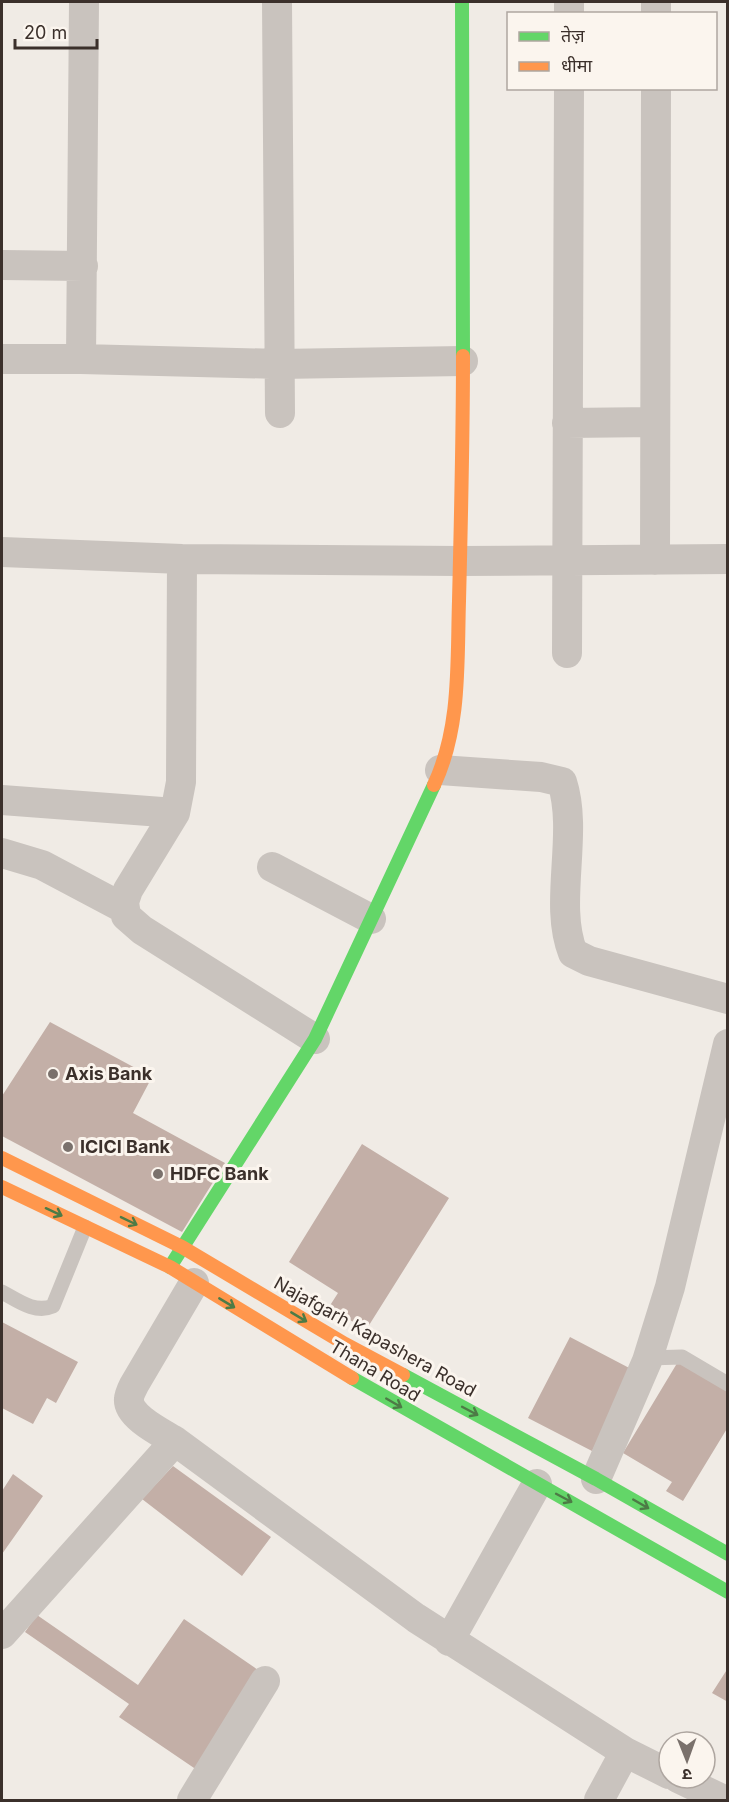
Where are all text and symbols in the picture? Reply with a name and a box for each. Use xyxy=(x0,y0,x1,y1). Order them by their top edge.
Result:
scale bar xyxy=(15,12,98,50)
legend xyxy=(507,12,717,90)
text: 20 m xyxy=(24,22,67,43)
text: तेज़ xyxy=(561,25,585,46)
text: धीमा xyxy=(561,55,592,76)
place label: Axis Bank xyxy=(65,1063,153,1084)
marker: Axis Bank xyxy=(46,1067,60,1081)
place label: ICICI Bank xyxy=(80,1136,171,1157)
marker: ICICI Bank xyxy=(61,1140,75,1154)
place label: HDFC Bank xyxy=(170,1163,269,1184)
marker: HDFC Bank xyxy=(151,1167,165,1181)
one-way arrow xyxy=(45,1207,63,1219)
one-way arrow xyxy=(120,1216,138,1227)
street label: Najafgarh Kapashera Road xyxy=(271,1272,480,1401)
one-way arrow xyxy=(218,1297,235,1309)
one-way arrow xyxy=(290,1311,307,1323)
street label: Thana Road xyxy=(326,1335,424,1406)
one-way arrow xyxy=(385,1398,402,1410)
one-way arrow xyxy=(461,1405,478,1417)
one-way arrow xyxy=(555,1492,572,1504)
one-way arrow xyxy=(632,1499,649,1511)
north arrow xyxy=(657,1730,717,1790)
text: उ xyxy=(682,1765,692,1785)

